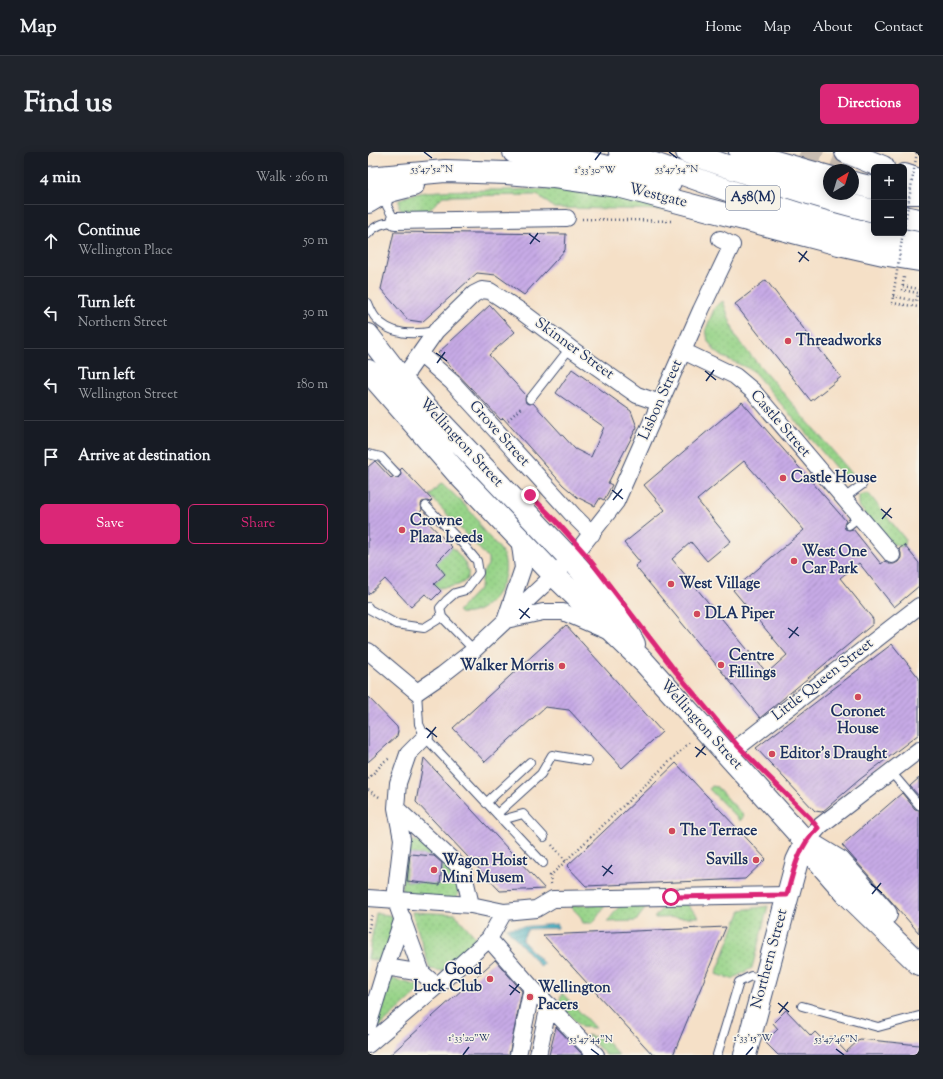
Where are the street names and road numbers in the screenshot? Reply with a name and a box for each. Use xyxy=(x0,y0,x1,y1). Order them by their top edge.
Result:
street label: Westgate xyxy=(627,179,689,213)
road number: A58(M) xyxy=(726,186,780,210)
street label: Skinner Street xyxy=(530,313,618,385)
street label: Lisbon Street xyxy=(634,356,688,444)
street label: Castle Street xyxy=(745,386,815,462)
street label: Wellington Street xyxy=(414,394,508,492)
street label: Grove Street xyxy=(464,397,534,471)
street label: Little Queen Street xyxy=(768,634,878,726)
street label: Wellington Street xyxy=(655,675,747,775)
street label: Northern Street xyxy=(747,907,793,1011)

